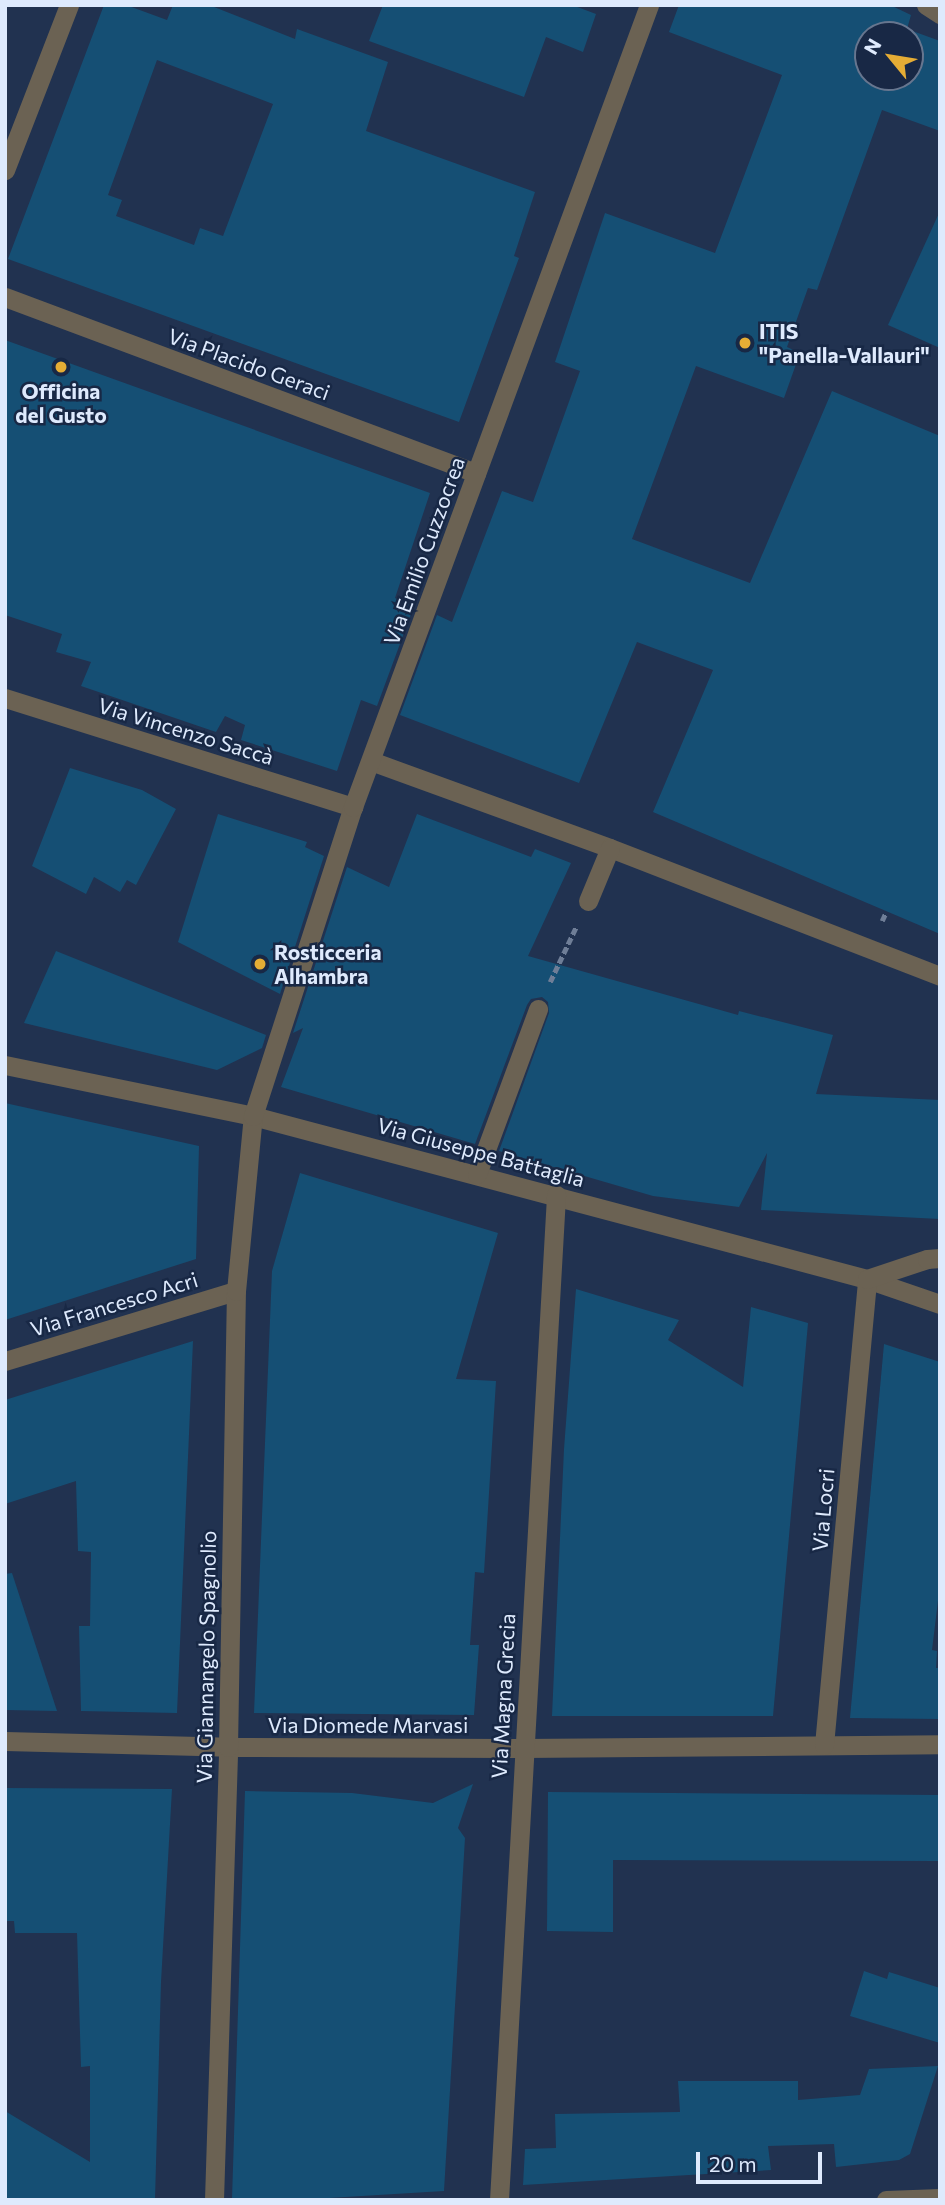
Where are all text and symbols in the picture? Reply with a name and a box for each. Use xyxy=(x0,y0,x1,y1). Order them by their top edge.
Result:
north arrow xyxy=(854,21,924,91)
text: N xyxy=(859,34,886,58)
place label: ITIS "Panella-Vallauri" xyxy=(759,318,930,368)
street label: Via Placido Geraci xyxy=(165,323,333,405)
marker: ITIS "Panella-Vallauri" xyxy=(737,335,753,351)
marker: Officina del Gusto xyxy=(53,359,69,375)
place label: Officina del Gusto xyxy=(15,378,107,428)
street label: Via Emilio Cuzzocrea xyxy=(378,454,470,648)
street label: Via Vincenzo Saccà xyxy=(95,692,277,770)
place label: Rosticceria Alhambra xyxy=(274,939,381,989)
marker: Rosticceria Alhambra xyxy=(252,956,268,972)
street label: Via Giuseppe Battaglia xyxy=(375,1112,587,1192)
street label: Via Francesco Acri xyxy=(27,1267,201,1341)
street label: Via Locri xyxy=(807,1467,839,1553)
street label: Via Giannangelo Spagnolio xyxy=(191,1530,221,1784)
street label: Via Magna Grecia xyxy=(486,1613,520,1779)
street label: Via Diomede Marvasi xyxy=(268,1712,468,1738)
scale bar xyxy=(700,2138,826,2182)
text: 20 m xyxy=(709,2151,757,2176)

